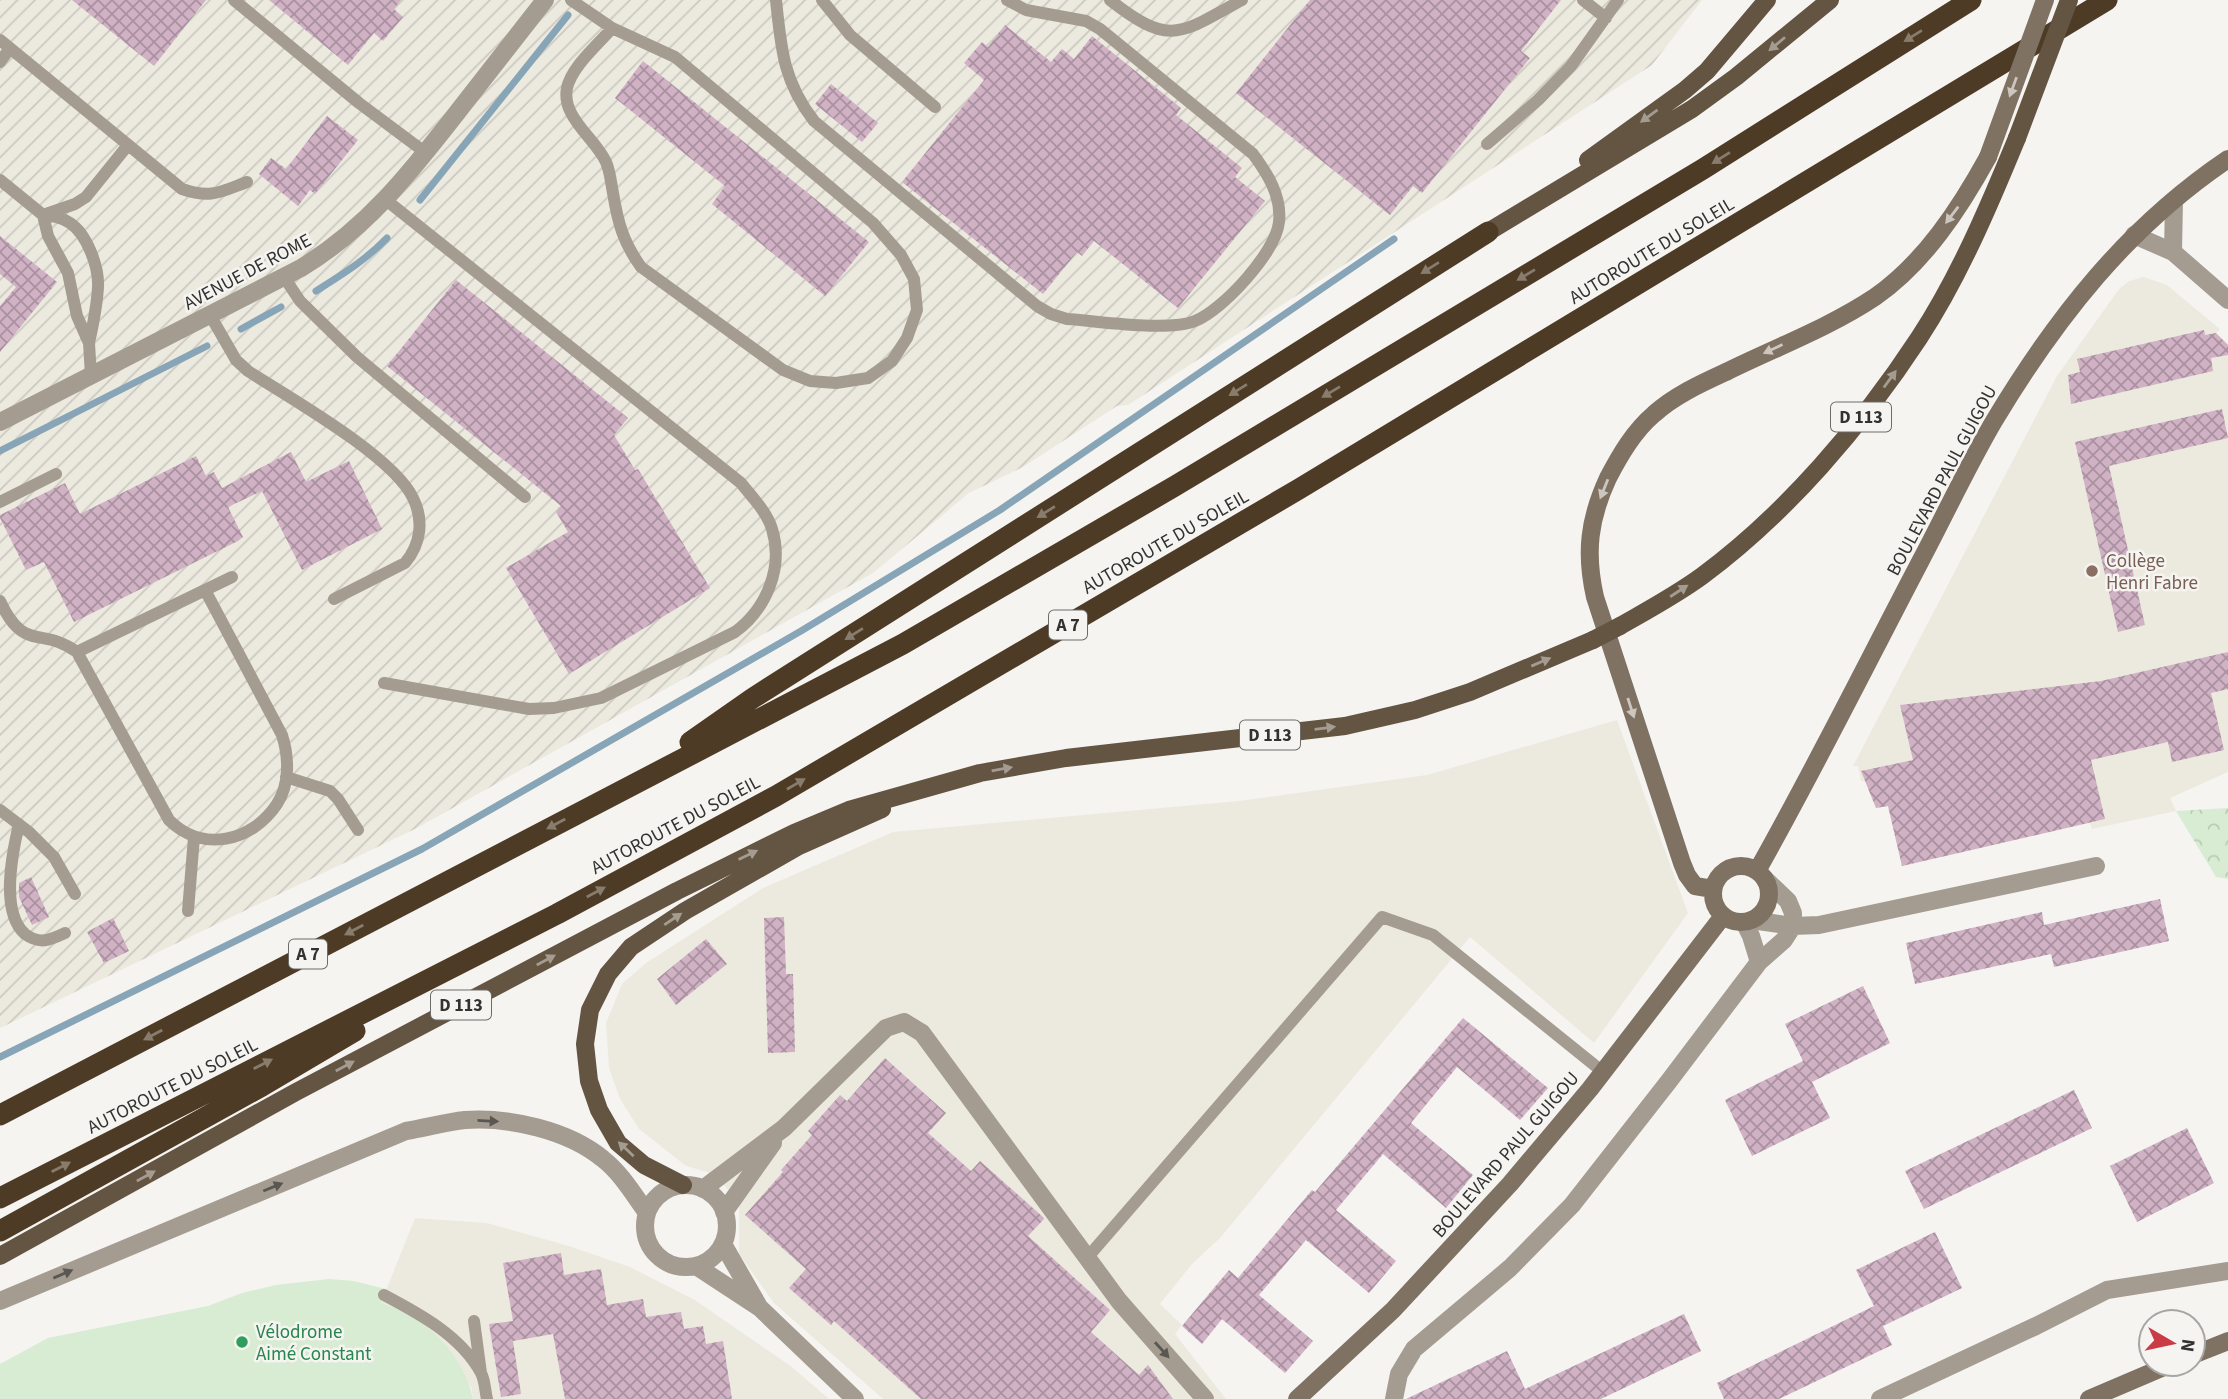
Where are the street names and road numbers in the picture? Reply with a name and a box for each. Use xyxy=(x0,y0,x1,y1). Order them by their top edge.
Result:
street label: AUTOROUTE DU SOLEIL xyxy=(1564,191,1739,311)
street label: AVENUE DE ROME xyxy=(179,227,316,317)
street label: BOULEVARD PAUL GUIGOU xyxy=(1881,381,2004,581)
road number: D 113 xyxy=(1831,402,1891,432)
street label: AUTOROUTE DU SOLEIL xyxy=(1077,484,1254,601)
road number: A 7 xyxy=(1049,610,1087,640)
road number: D 113 xyxy=(1240,720,1300,750)
street label: AUTOROUTE DU SOLEIL xyxy=(586,769,765,881)
road number: A 7 xyxy=(289,939,327,968)
road number: D 113 xyxy=(431,990,491,1020)
street label: AUTOROUTE DU SOLEIL xyxy=(83,1032,263,1141)
street label: BOULEVARD PAUL GUIGOU xyxy=(1426,1066,1586,1244)

